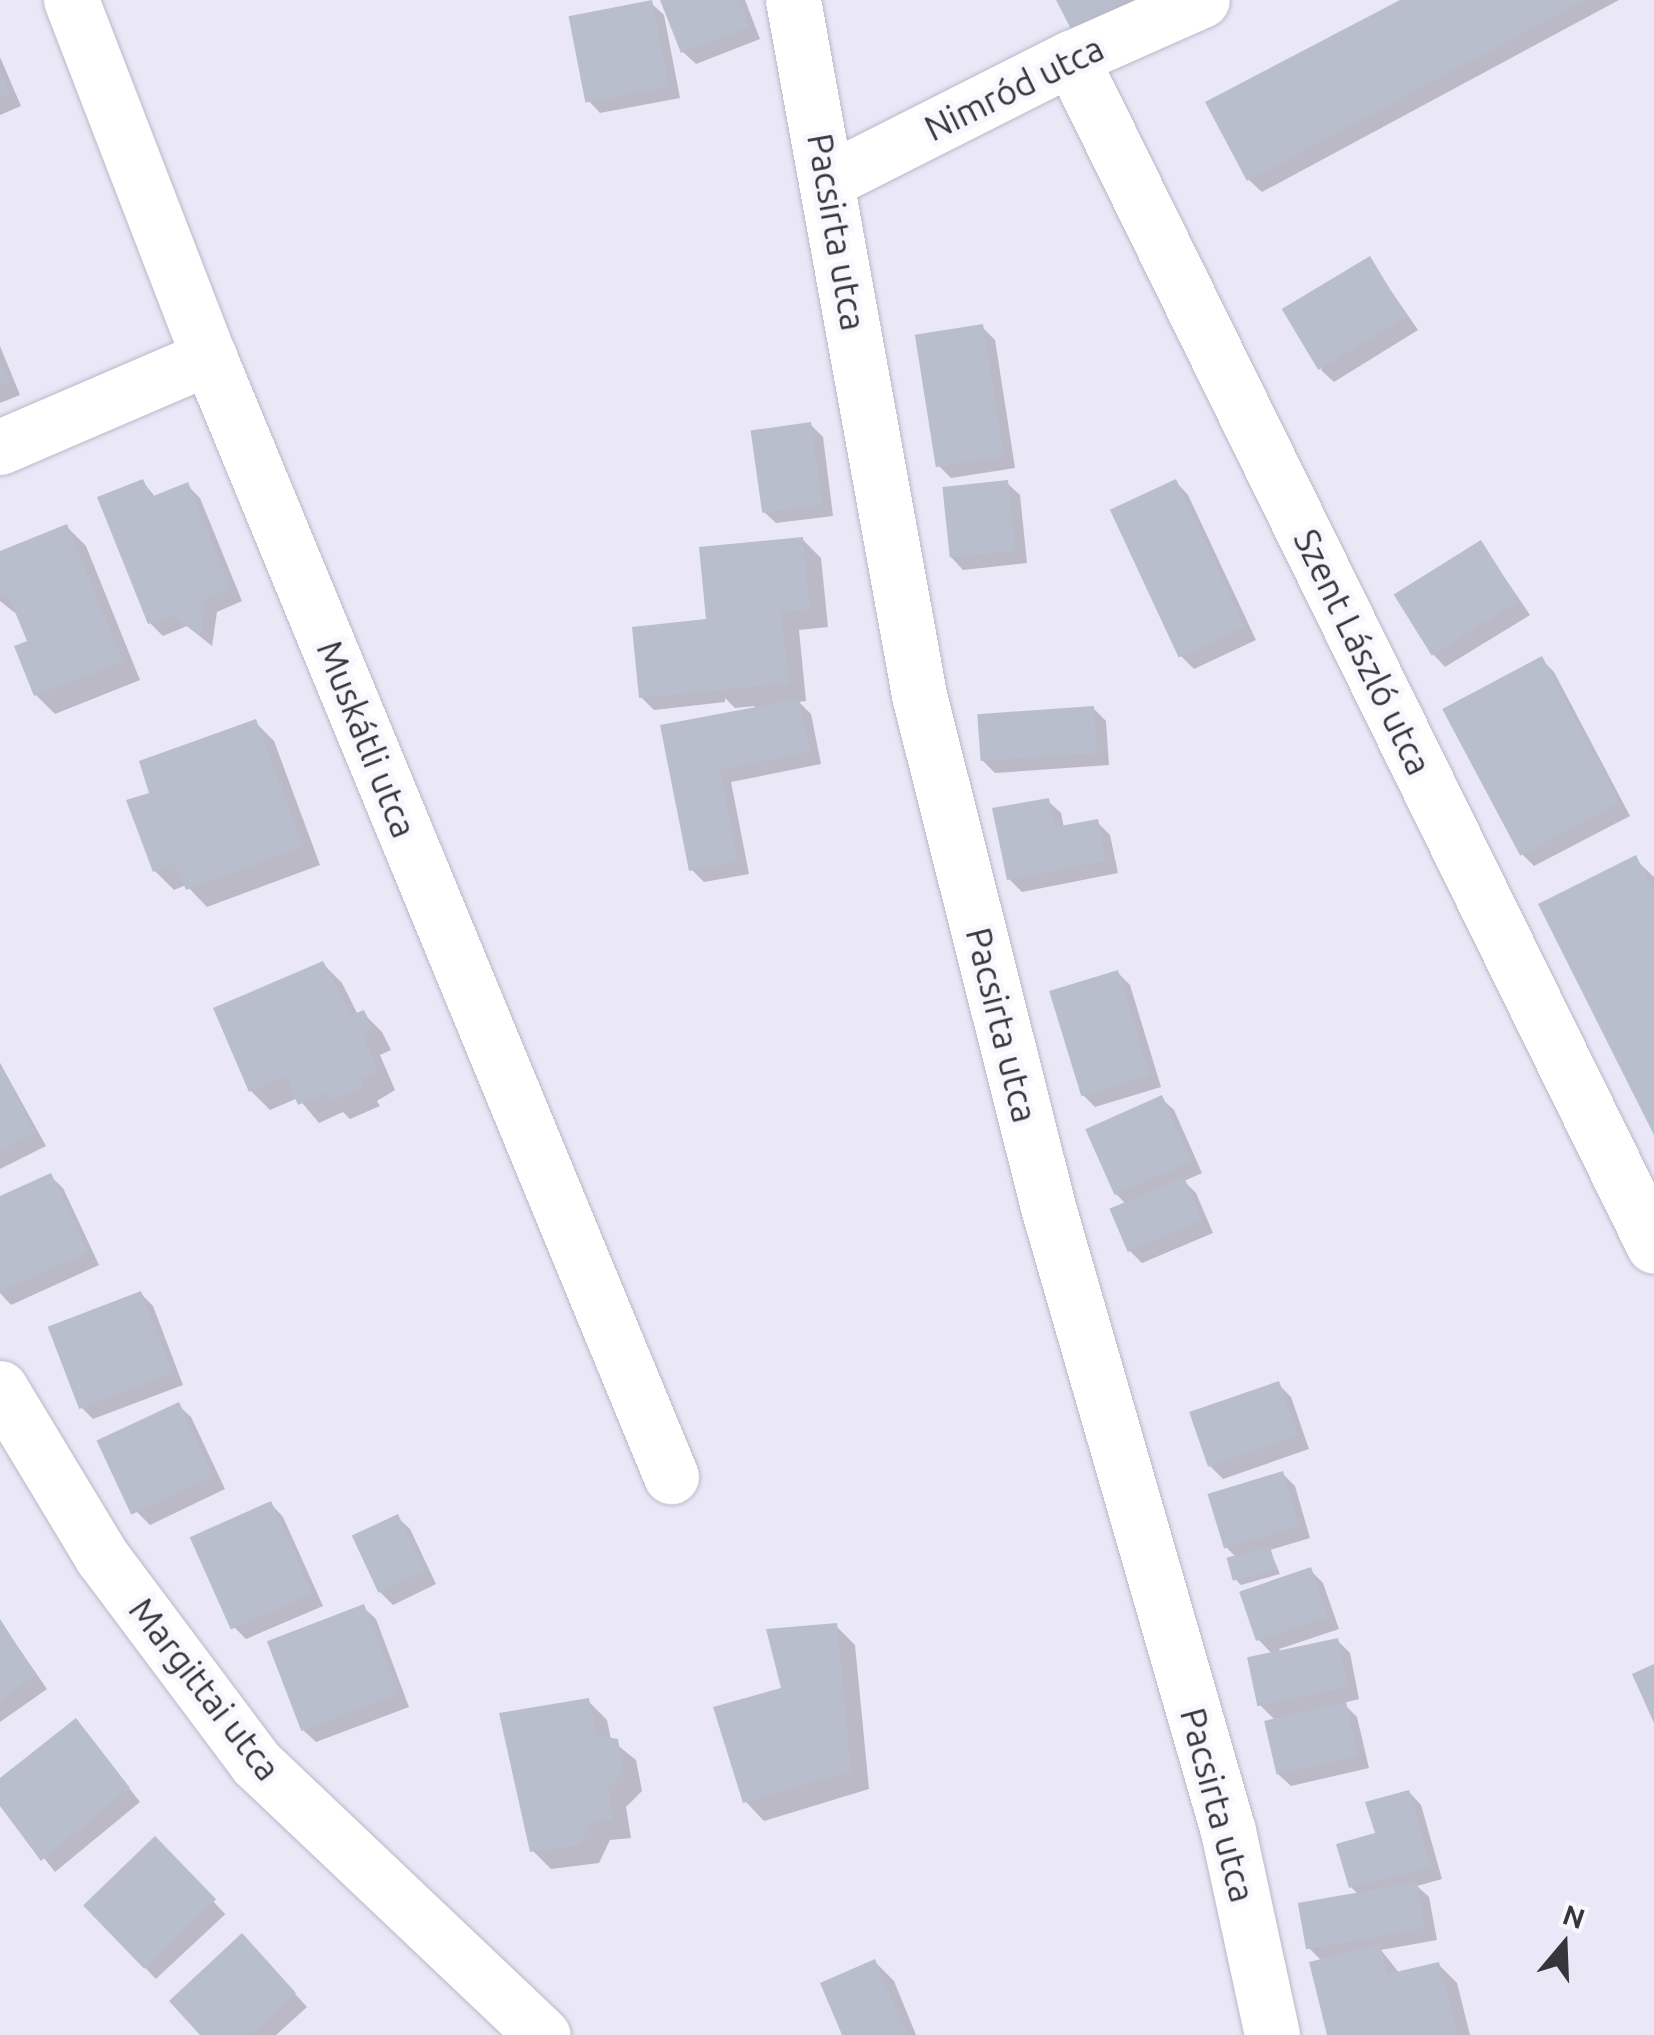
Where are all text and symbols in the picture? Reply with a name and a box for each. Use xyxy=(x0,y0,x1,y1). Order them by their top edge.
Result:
street label: Nimród utca xyxy=(918,27,1110,149)
street label: Pacsirta utca xyxy=(799,130,875,334)
street label: Szent László utca xyxy=(1285,522,1441,782)
street label: Muskátli utca xyxy=(308,634,426,844)
street label: Pacsirta utca xyxy=(958,923,1046,1127)
street label: Margittai utca xyxy=(121,1589,289,1789)
street label: Pacsirta utca xyxy=(1172,1703,1264,1907)
north arrow xyxy=(1514,1895,1614,1995)
text: N xyxy=(1559,1898,1589,1934)

